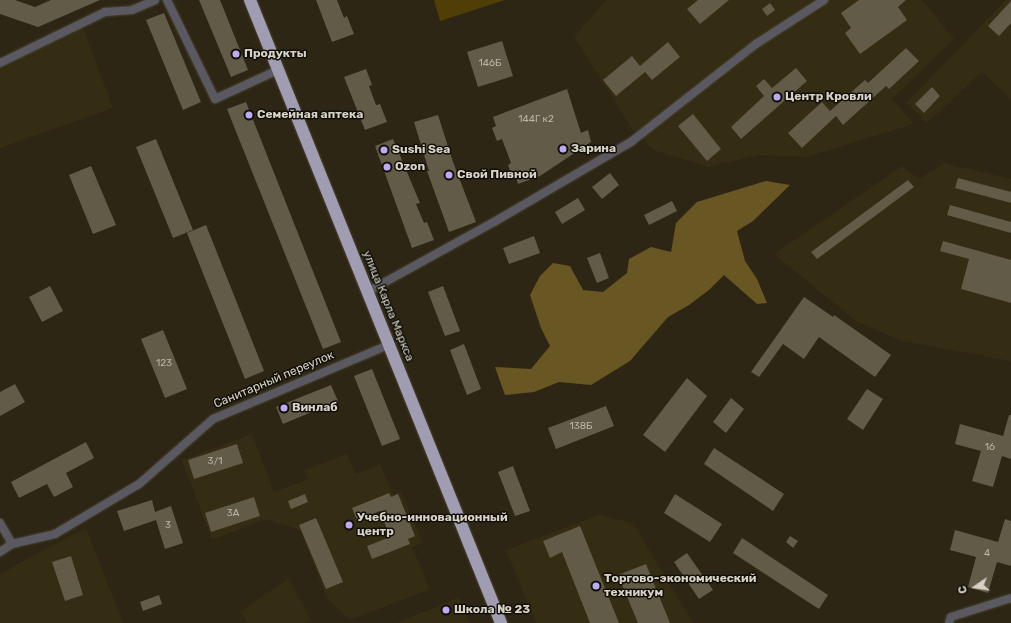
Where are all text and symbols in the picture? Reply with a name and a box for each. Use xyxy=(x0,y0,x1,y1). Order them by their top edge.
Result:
place label: Продукты xyxy=(244,47,307,61)
marker: Продукты xyxy=(231,49,241,59)
house number: 146Б xyxy=(479,58,501,70)
place label: Центр Кровли xyxy=(785,90,872,104)
marker: Центр Кровли xyxy=(772,92,782,102)
place label: Семейная аптека xyxy=(257,108,363,122)
marker: Семейная аптека xyxy=(244,110,254,120)
house number: 144Г к2 xyxy=(518,114,554,126)
place label: Зарина xyxy=(571,142,616,156)
place label: Sushi Sea xyxy=(392,143,450,157)
marker: Зарина xyxy=(558,144,568,154)
marker: Sushi Sea xyxy=(379,145,389,155)
place label: Ozon xyxy=(395,160,425,174)
marker: Ozon xyxy=(382,162,392,172)
place label: Свой Пивной xyxy=(457,168,537,182)
marker: Свой Пивной xyxy=(444,170,454,180)
street label: улица Карла Маркса xyxy=(359,249,417,363)
street label: Санитарный переулок xyxy=(212,348,336,412)
house number: 123 xyxy=(156,358,172,370)
place label: Винлаб xyxy=(292,401,338,415)
marker: Винлаб xyxy=(279,403,289,413)
house number: 138Б xyxy=(569,421,593,433)
house number: 16 xyxy=(985,442,995,454)
house number: 3/1 xyxy=(207,456,223,468)
house number: 3А xyxy=(227,508,239,520)
place label: Учебно-инновационный центр xyxy=(357,511,508,539)
house number: 3 xyxy=(165,520,171,532)
marker: Учебно-инновационный центр xyxy=(344,520,354,530)
house number: 4 xyxy=(984,548,990,560)
north arrow xyxy=(955,567,995,607)
place label: Торгово-экономический техникум xyxy=(604,572,756,600)
marker: Торгово-экономический техникум xyxy=(591,581,601,591)
text: С xyxy=(956,585,970,595)
place label: Школа № 23 xyxy=(454,603,530,617)
marker: Школа № 23 xyxy=(441,605,451,615)

